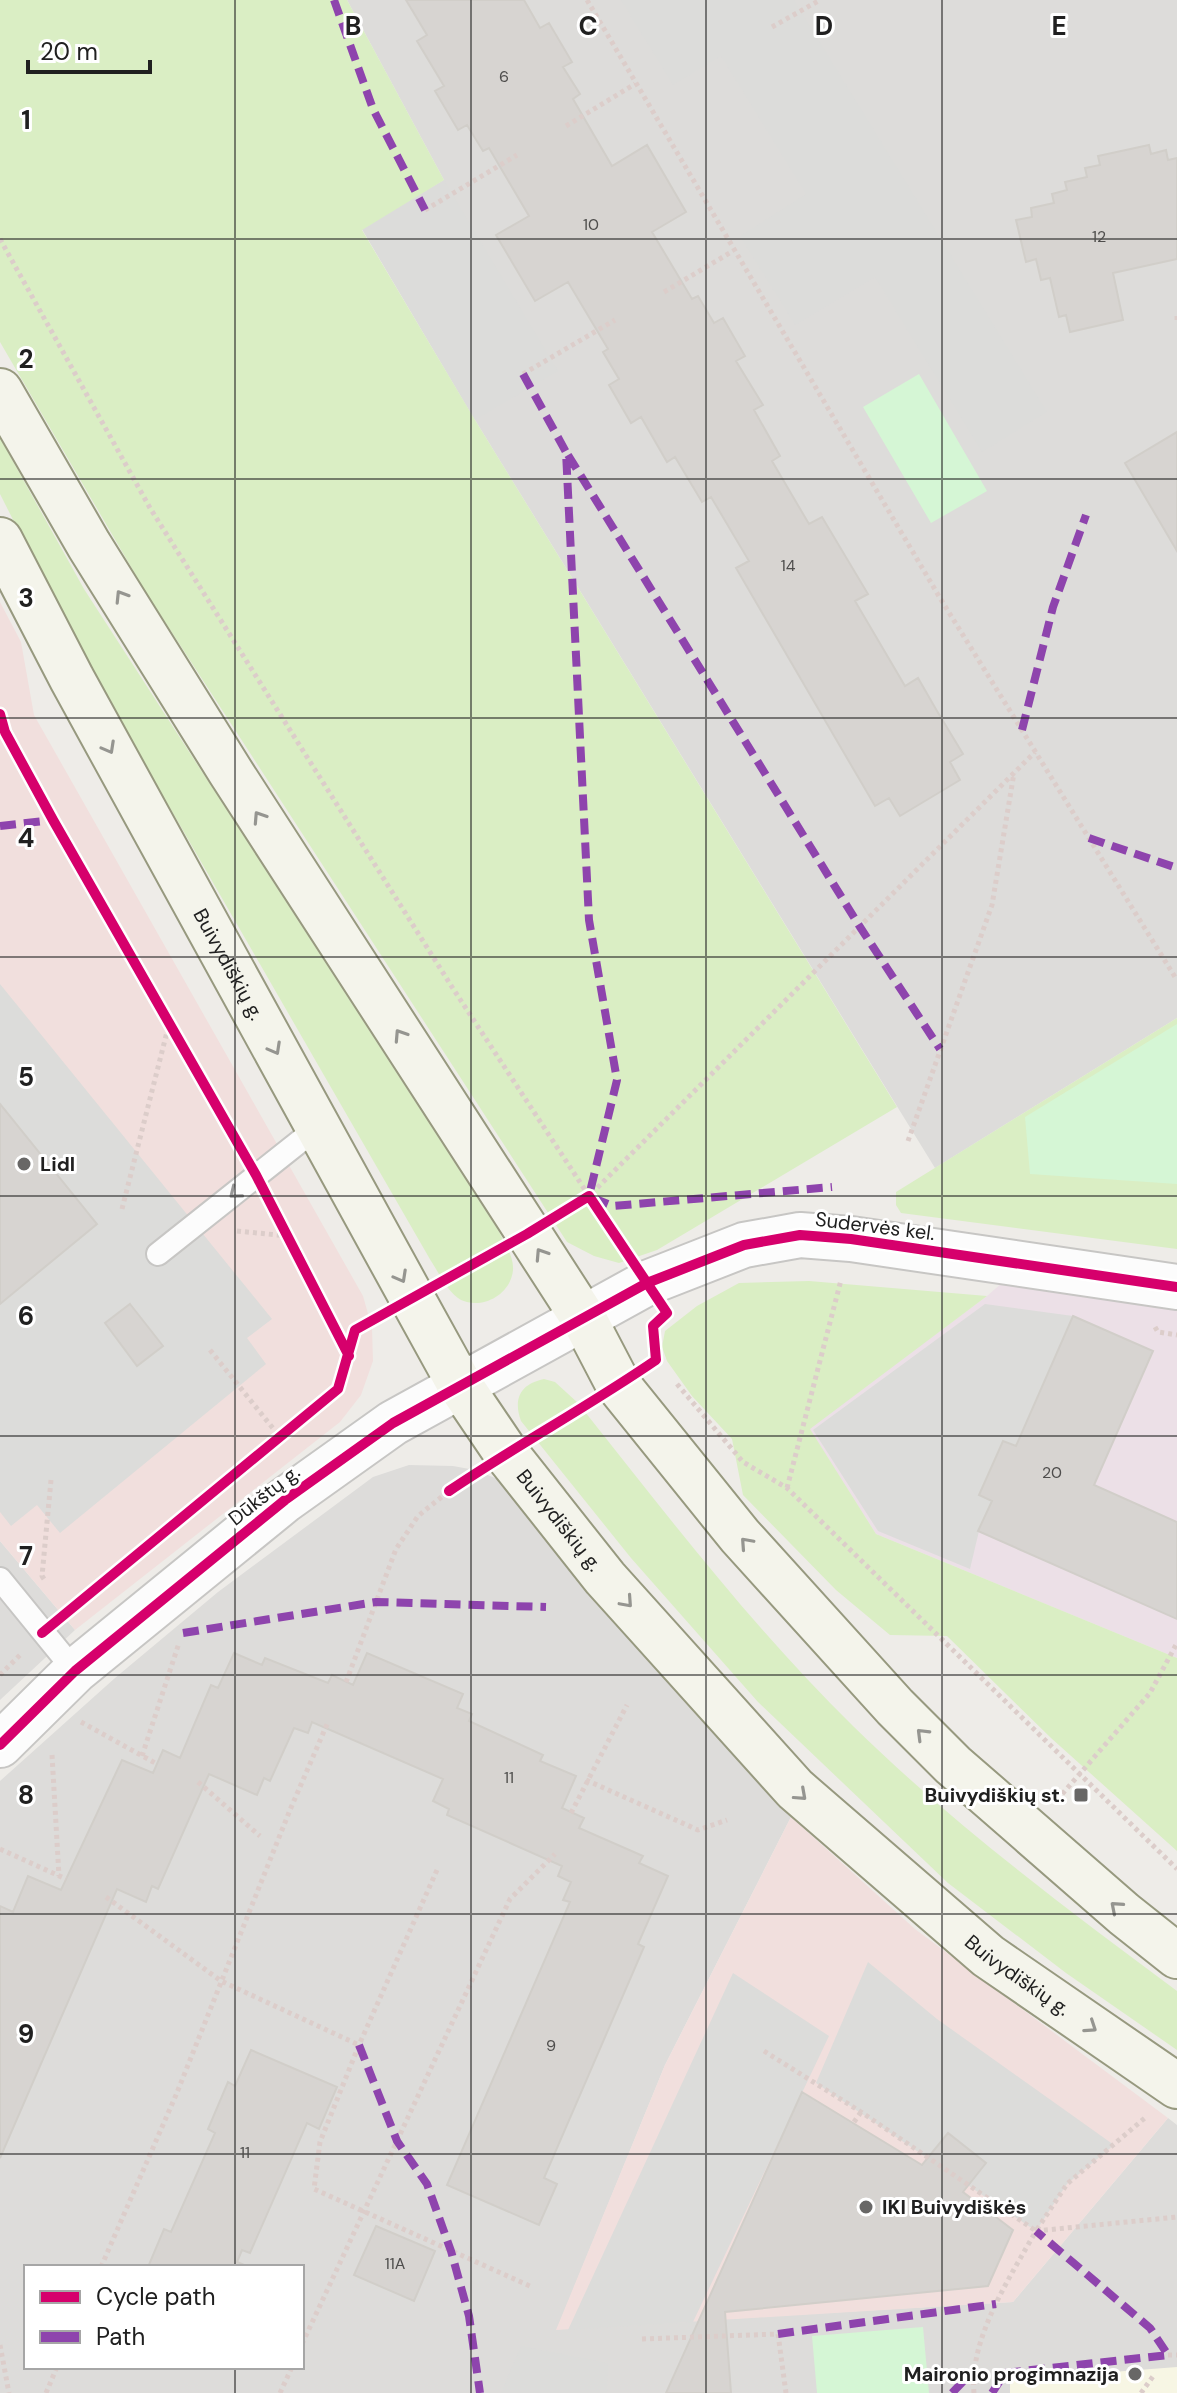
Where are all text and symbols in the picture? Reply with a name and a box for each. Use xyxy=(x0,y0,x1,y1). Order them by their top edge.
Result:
text: B xyxy=(345,9,361,43)
text: C xyxy=(578,9,598,43)
text: D xyxy=(815,9,833,43)
text: E xyxy=(1051,9,1067,43)
scale bar xyxy=(28,24,150,74)
text: 20 m xyxy=(40,36,98,67)
house number: 6 xyxy=(499,66,509,87)
text: 1 xyxy=(21,103,31,137)
house number: 10 xyxy=(583,214,599,235)
house number: 12 xyxy=(1092,226,1106,247)
text: 2 xyxy=(18,342,34,376)
house number: 14 xyxy=(781,555,796,576)
text: 3 xyxy=(18,581,34,615)
one-way arrow xyxy=(116,590,131,605)
one-way arrow xyxy=(100,740,115,754)
one-way arrow xyxy=(253,811,268,826)
text: 4 xyxy=(18,821,34,855)
street label: Buivydiškių g. xyxy=(188,904,270,1025)
one-way arrow xyxy=(394,1030,409,1044)
one-way arrow xyxy=(265,1041,281,1055)
text: 5 xyxy=(18,1060,34,1094)
place label: Lidl xyxy=(40,1151,75,1177)
marker: Lidl xyxy=(15,1155,33,1173)
one-way arrow xyxy=(230,1183,244,1198)
street label: Sudervės kel. xyxy=(814,1206,936,1246)
one-way arrow xyxy=(535,1248,550,1263)
one-way arrow xyxy=(391,1269,406,1283)
text: 6 xyxy=(18,1299,34,1333)
street label: Dūkštų g. xyxy=(223,1459,305,1531)
house number: 20 xyxy=(1042,1462,1062,1483)
street label: Buivydiškių g. xyxy=(511,1464,608,1577)
one-way arrow xyxy=(742,1537,756,1552)
text: 7 xyxy=(19,1539,33,1573)
one-way arrow xyxy=(617,1593,631,1608)
one-way arrow xyxy=(917,1729,931,1743)
house number: 11 xyxy=(504,1767,514,1788)
text: 8 xyxy=(18,1778,34,1812)
place label: Buivydiškių st. xyxy=(925,1782,1065,1808)
one-way arrow xyxy=(792,1785,807,1799)
marker: Buivydiškių st. xyxy=(1072,1786,1090,1804)
one-way arrow xyxy=(1111,1902,1125,1917)
street label: Buivydiškių g. xyxy=(959,1929,1075,2022)
text: 9 xyxy=(18,2017,34,2051)
one-way arrow xyxy=(1083,2017,1097,2032)
house number: 9 xyxy=(546,2035,556,2056)
house number: 11 xyxy=(240,2142,250,2163)
place label: IKI Buivydiškės xyxy=(882,2194,1026,2220)
marker: IKI Buivydiškės xyxy=(857,2198,875,2216)
house number: 11A xyxy=(385,2253,406,2274)
legend xyxy=(24,2265,304,2369)
text: Cycle path xyxy=(96,2281,215,2312)
text: Path xyxy=(96,2321,145,2352)
place label: Maironio progimnazija xyxy=(904,2361,1119,2387)
marker: Maironio progimnazija xyxy=(1126,2365,1144,2383)

